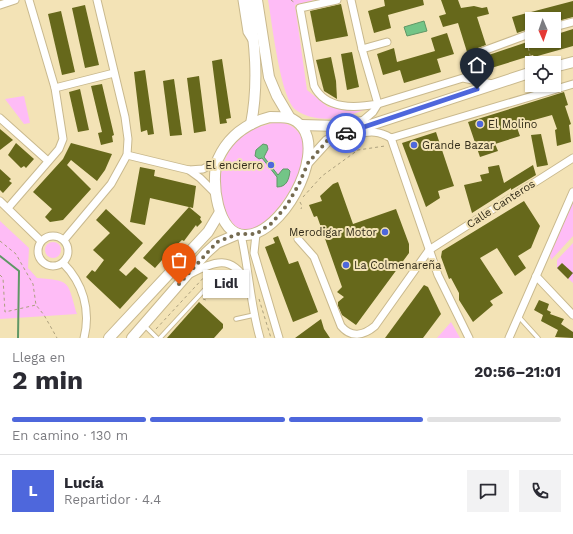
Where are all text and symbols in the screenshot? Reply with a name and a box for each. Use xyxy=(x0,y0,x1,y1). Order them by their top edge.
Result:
north arrow xyxy=(525,12,561,48)
map controls xyxy=(525,12,561,92)
pin xyxy=(460,48,494,89)
icon: home xyxy=(466,54,488,76)
button: locate xyxy=(525,56,561,92)
courier xyxy=(326,113,366,153)
place label: El Molino xyxy=(488,118,537,131)
marker: El Molino xyxy=(475,119,485,129)
icon: car xyxy=(335,122,357,144)
place label: Grande Bazar xyxy=(422,139,495,152)
marker: Grande Bazar xyxy=(409,140,419,150)
place label: El encierro xyxy=(205,159,263,172)
marker: El encierro xyxy=(266,160,276,170)
street label: Calle Canteros xyxy=(464,177,538,231)
place label: Merodigar Motor xyxy=(289,226,377,239)
marker: Merodigar Motor xyxy=(380,227,390,237)
pin xyxy=(162,243,196,284)
icon: bag xyxy=(168,249,190,271)
place label: La Colmenareña xyxy=(354,259,441,272)
marker: La Colmenareña xyxy=(341,260,351,270)
callout: Lidl xyxy=(203,270,249,298)
text: Lidl xyxy=(214,276,238,291)
text: Llega en xyxy=(12,350,65,365)
text: 20:56–21:01 xyxy=(474,363,561,381)
text: 2 min xyxy=(12,365,83,395)
text: En camino · 130 m xyxy=(12,428,128,443)
button: chat xyxy=(467,470,509,512)
button: phone xyxy=(519,470,561,512)
text: Lucía xyxy=(64,474,104,492)
text: L xyxy=(28,482,38,500)
text: Repartidor · 4.4 xyxy=(64,492,161,507)

